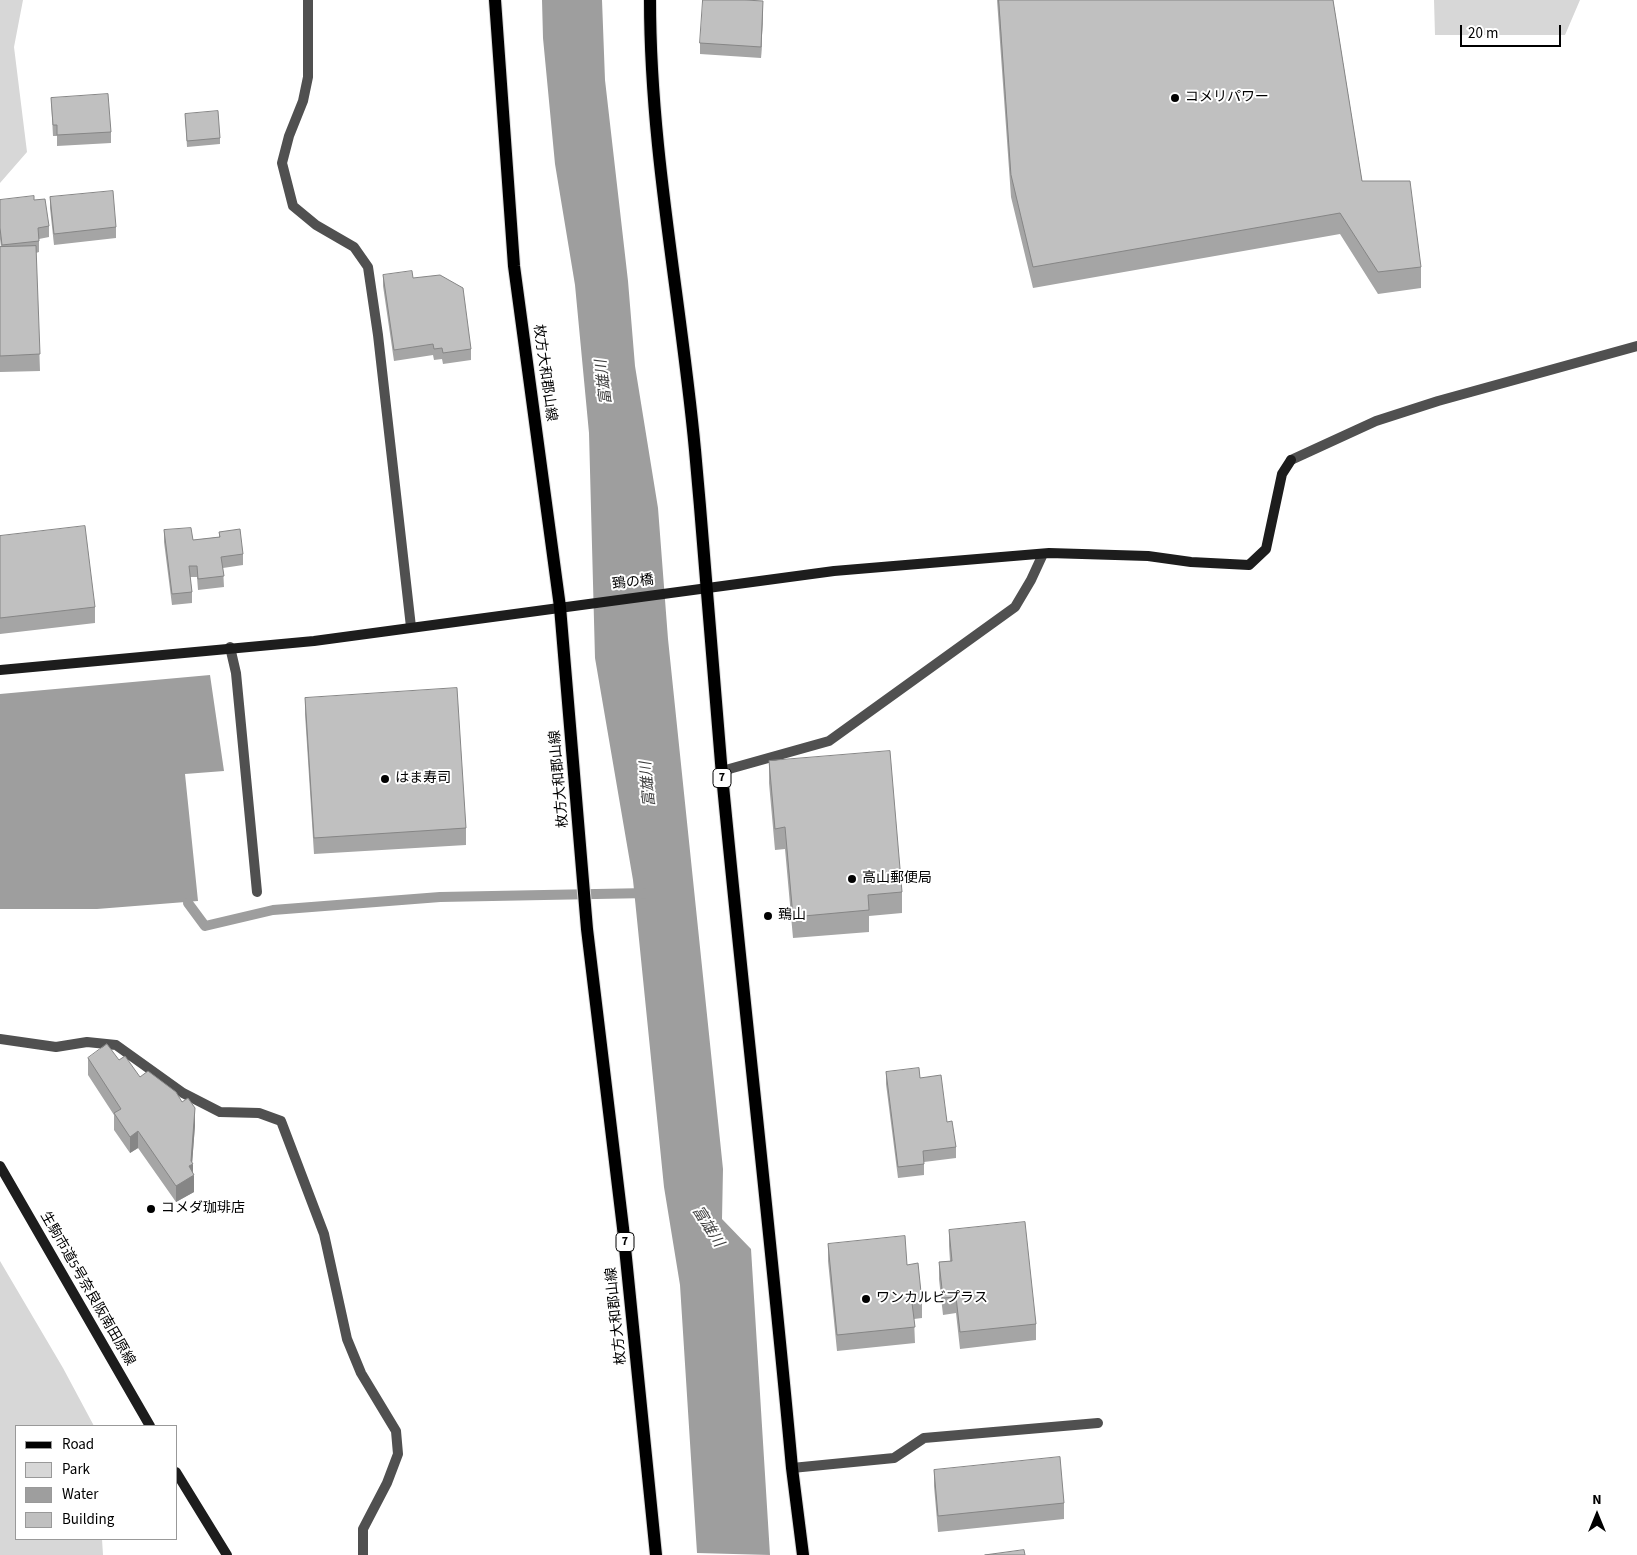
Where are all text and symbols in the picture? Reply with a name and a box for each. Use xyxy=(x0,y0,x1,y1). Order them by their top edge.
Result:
scale bar xyxy=(1462,15,1563,47)
text: 20 m xyxy=(1468,23,1498,44)
place label: コメリパワー xyxy=(1185,90,1269,106)
marker: コメリパワー xyxy=(1169,92,1181,104)
street label: 枚方大和郡山線 xyxy=(529,323,559,423)
water label: 富雄川 xyxy=(593,359,617,405)
street label: 鵄の橋 xyxy=(611,572,655,594)
street label: 枚方大和郡山線 xyxy=(547,729,573,829)
water label: 富雄川 xyxy=(638,761,660,807)
road number: 7 xyxy=(713,768,731,788)
place label: はま寿司 xyxy=(395,771,451,787)
marker: はま寿司 xyxy=(379,773,391,785)
place label: 高山郵便局 xyxy=(862,871,932,887)
marker: 高山郵便局 xyxy=(846,873,858,885)
place label: 鵄山 xyxy=(778,908,806,924)
marker: 鵄山 xyxy=(762,910,774,922)
place label: コメダ珈琲店 xyxy=(161,1201,245,1217)
marker: コメダ珈琲店 xyxy=(145,1203,157,1215)
water label: 富雄川 xyxy=(687,1203,727,1251)
street label: 生駒市道5号奈良阪南田原線 xyxy=(36,1209,138,1369)
road number: 7 xyxy=(616,1232,634,1252)
street label: 枚方大和郡山線 xyxy=(604,1266,630,1366)
place label: ワンカルビプラス xyxy=(876,1291,988,1307)
marker: ワンカルビプラス xyxy=(860,1293,872,1305)
legend xyxy=(15,1425,178,1540)
text: Road xyxy=(62,1434,94,1455)
text: Park xyxy=(62,1459,90,1480)
text: Water xyxy=(62,1484,98,1505)
north arrow xyxy=(1572,1490,1622,1540)
text: N xyxy=(1592,1490,1602,1510)
text: Building xyxy=(62,1509,114,1530)

